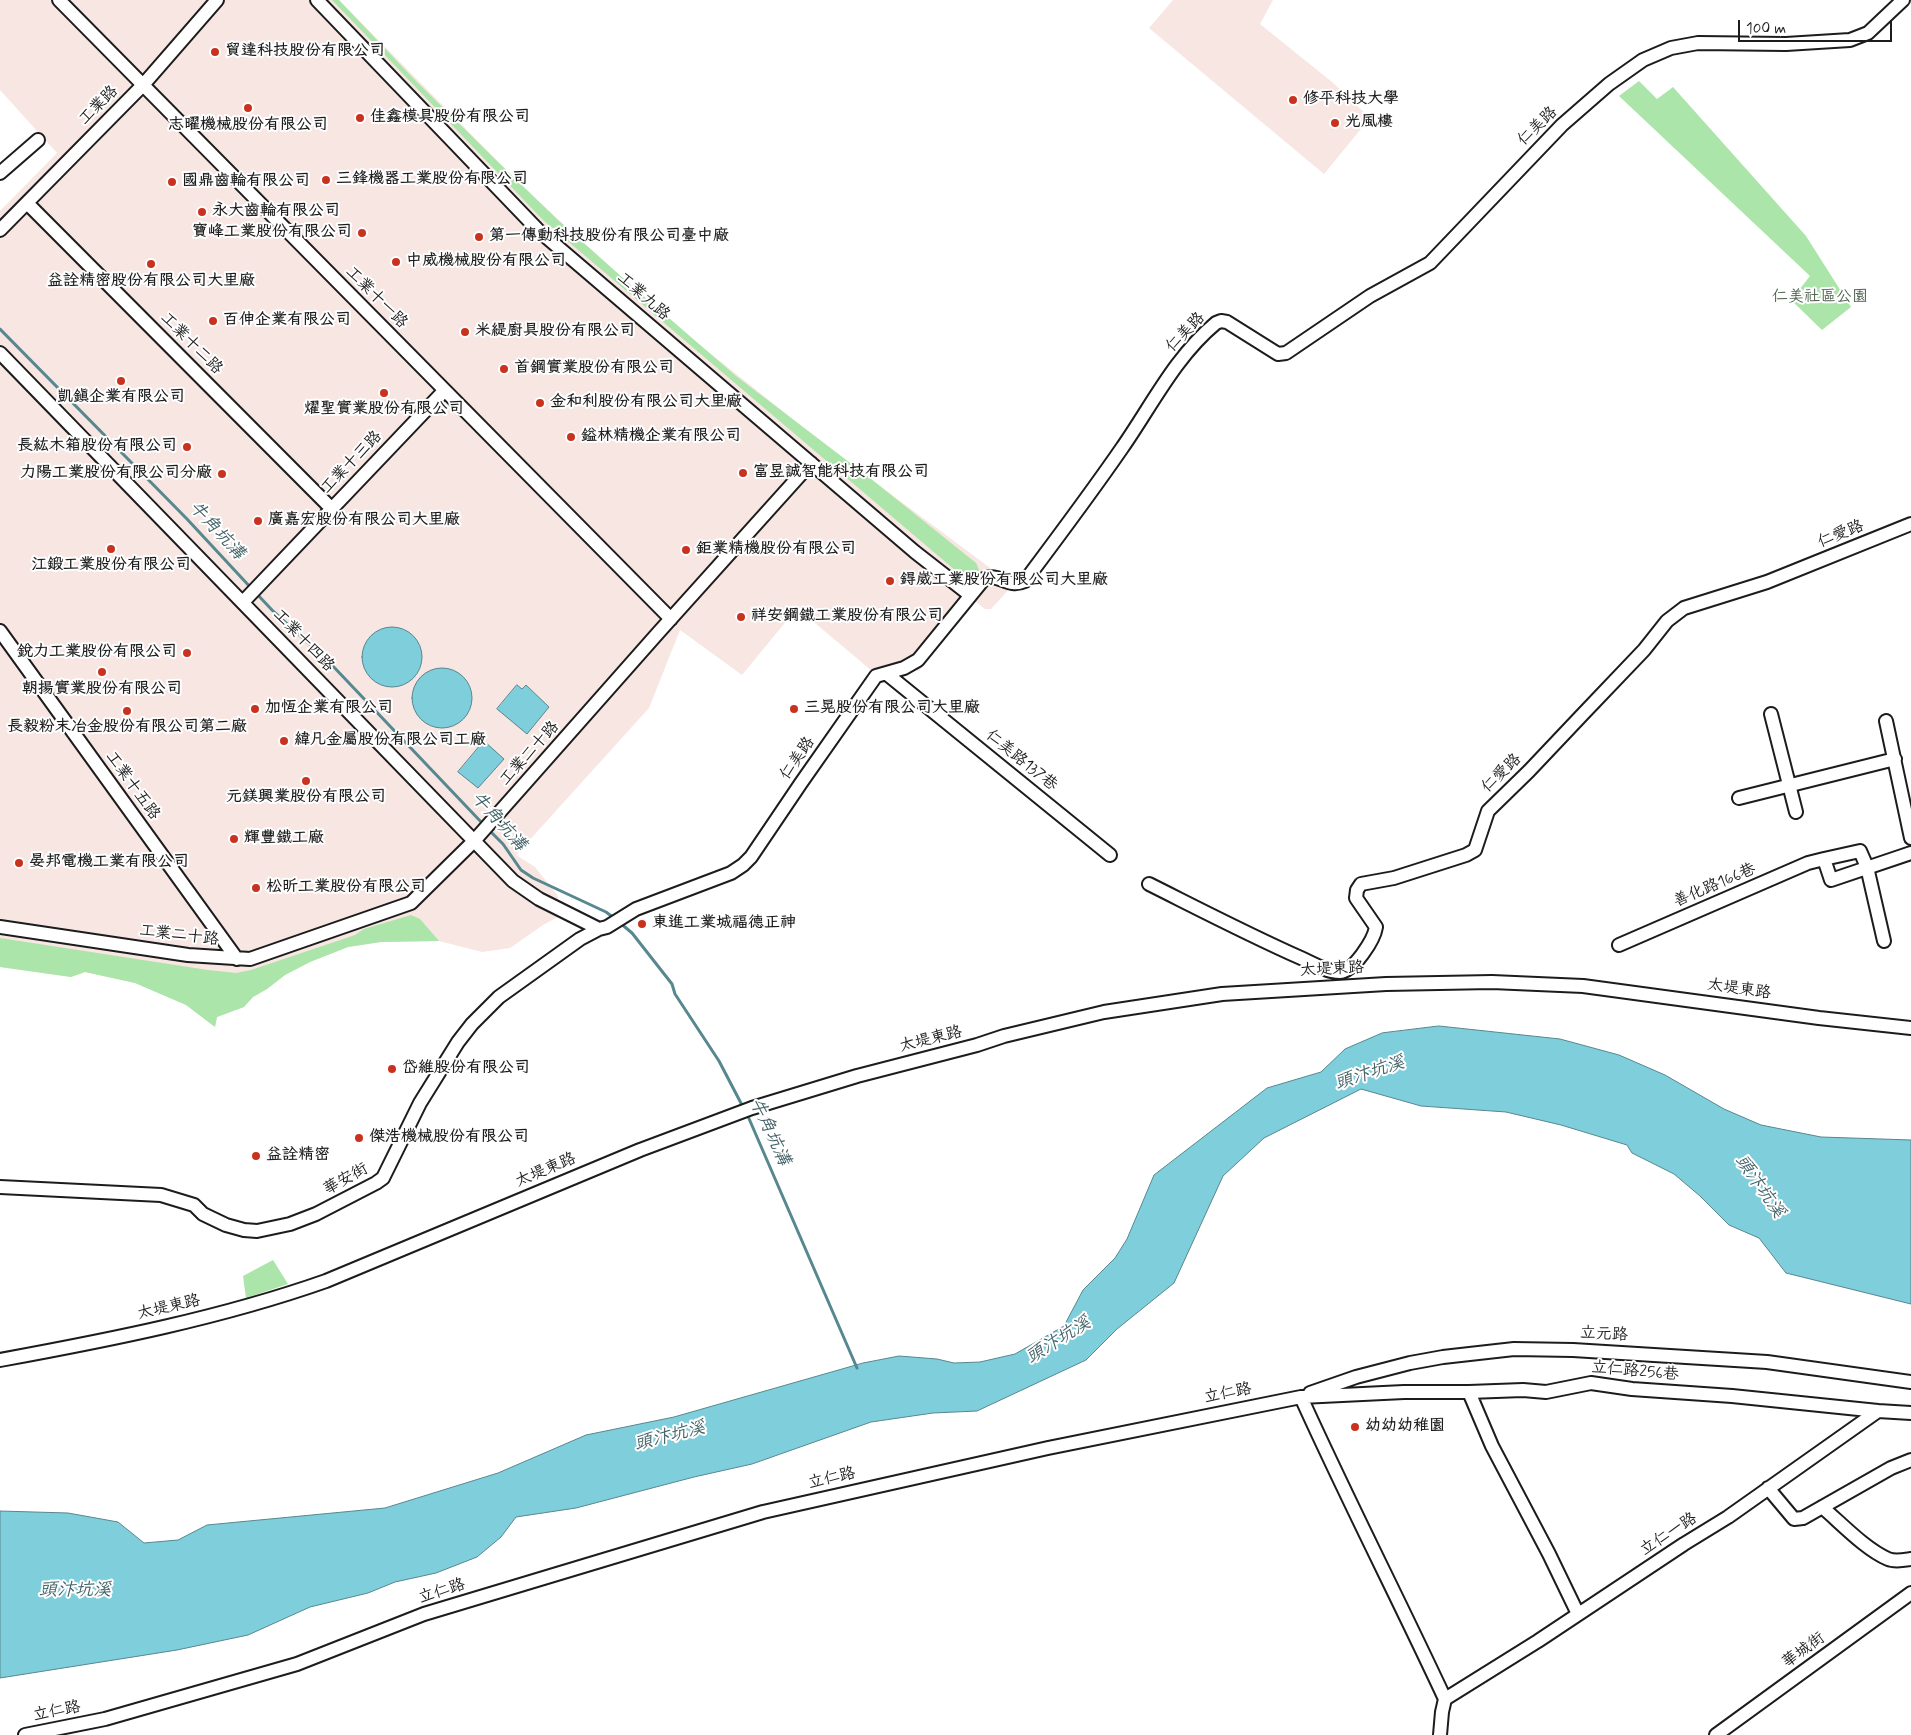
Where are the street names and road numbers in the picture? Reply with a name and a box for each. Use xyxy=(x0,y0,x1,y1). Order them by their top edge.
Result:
street label: 工業路 xyxy=(75,82,123,130)
street label: 仁美路 xyxy=(1514,103,1562,151)
street label: 工業十一路 xyxy=(341,263,411,333)
street label: 工業九路 xyxy=(613,269,673,325)
street label: 工業十二路 xyxy=(156,309,226,379)
street label: 仁美路 xyxy=(1162,309,1210,357)
street label: 工業十三路 xyxy=(317,428,387,498)
street label: 仁愛路 xyxy=(1815,517,1867,553)
street label: 工業十四路 xyxy=(268,606,338,676)
street label: 工業二十路 xyxy=(496,718,564,790)
street label: 仁美路137巷 xyxy=(981,726,1061,796)
street label: 仁美路 xyxy=(776,734,820,784)
street label: 工業十五路 xyxy=(101,748,163,824)
street label: 仁愛路 xyxy=(1478,750,1526,798)
street label: 善化路166巷 xyxy=(1671,860,1759,912)
street label: 工業二十路 xyxy=(138,922,220,950)
street label: 太堤東路 xyxy=(1300,959,1364,981)
street label: 太堤東路 xyxy=(1706,976,1772,1004)
street label: 太堤東路 xyxy=(898,1023,964,1057)
street label: 太堤東路 xyxy=(513,1150,579,1192)
street label: 華安街 xyxy=(320,1160,372,1200)
street label: 太堤東路 xyxy=(136,1291,202,1325)
street label: 立元路 xyxy=(1580,1324,1628,1346)
street label: 立仁路256巷 xyxy=(1590,1359,1680,1385)
street label: 立仁路 xyxy=(1203,1380,1253,1408)
street label: 立仁路 xyxy=(806,1464,858,1494)
street label: 立仁一路 xyxy=(1637,1510,1701,1560)
street label: 立仁路 xyxy=(416,1575,468,1609)
street label: 華城街 xyxy=(1779,1629,1829,1673)
street label: 立仁路 xyxy=(32,1698,82,1726)

